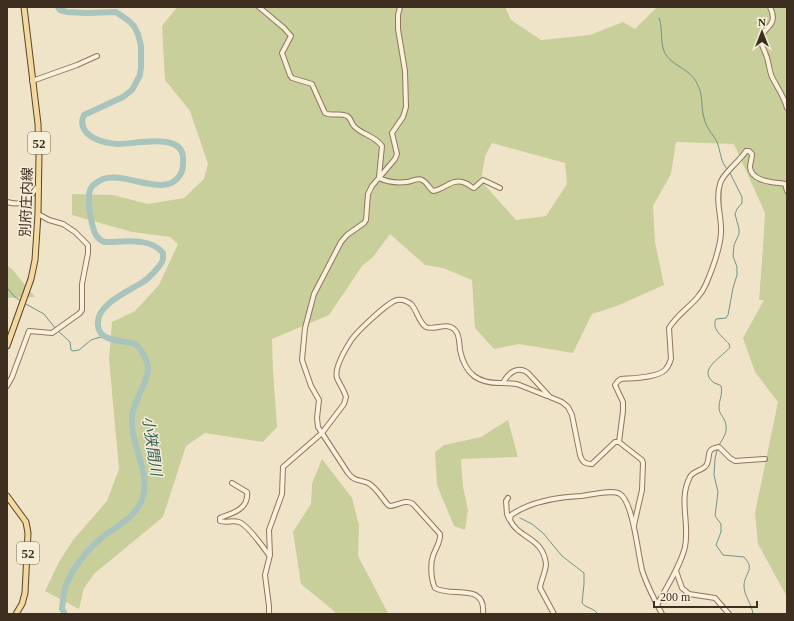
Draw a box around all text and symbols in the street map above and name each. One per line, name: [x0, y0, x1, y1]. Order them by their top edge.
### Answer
north arrow: [742, 12, 782, 52]
text: N: [758, 16, 766, 28]
road number: 52: [28, 132, 50, 154]
street label: 別府庄内線: [18, 167, 35, 237]
water label: 小狭間川: [140, 415, 164, 479]
road number: 52: [17, 542, 39, 564]
scale bar: [654, 583, 757, 609]
text: 200 m: [660, 590, 691, 604]

